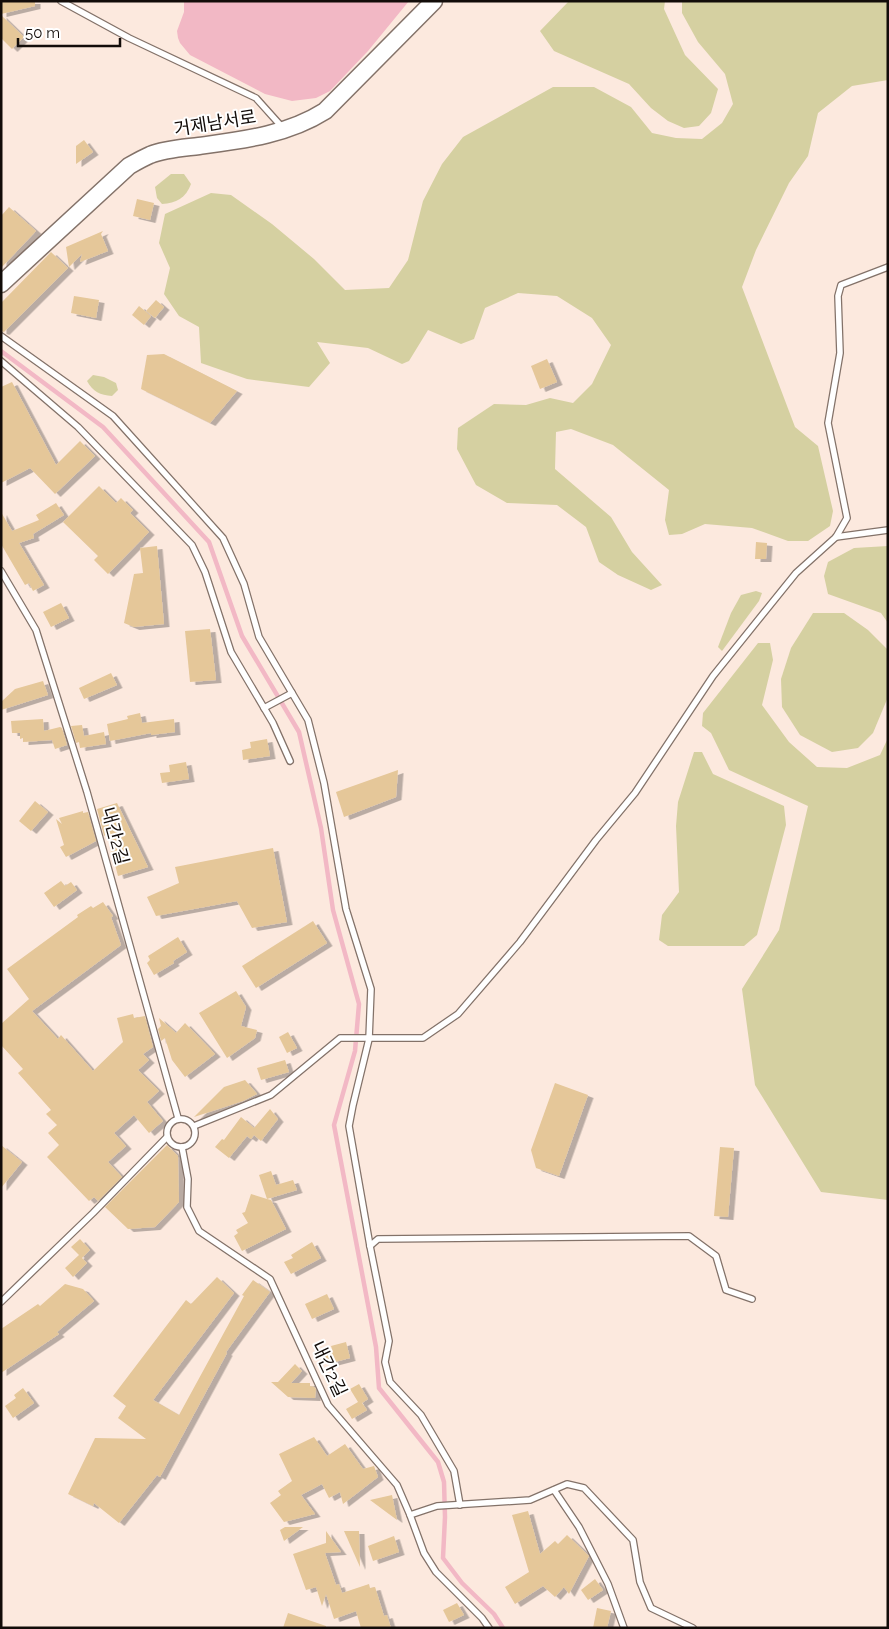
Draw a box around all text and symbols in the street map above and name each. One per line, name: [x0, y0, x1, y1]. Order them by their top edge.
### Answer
scale bar: [18, 15, 120, 47]
text: 50 m: [25, 24, 60, 42]
street label: 거제남서로: [172, 106, 257, 139]
street label: 내간2길: [98, 805, 133, 867]
street label: 내간2길: [307, 1338, 351, 1400]

